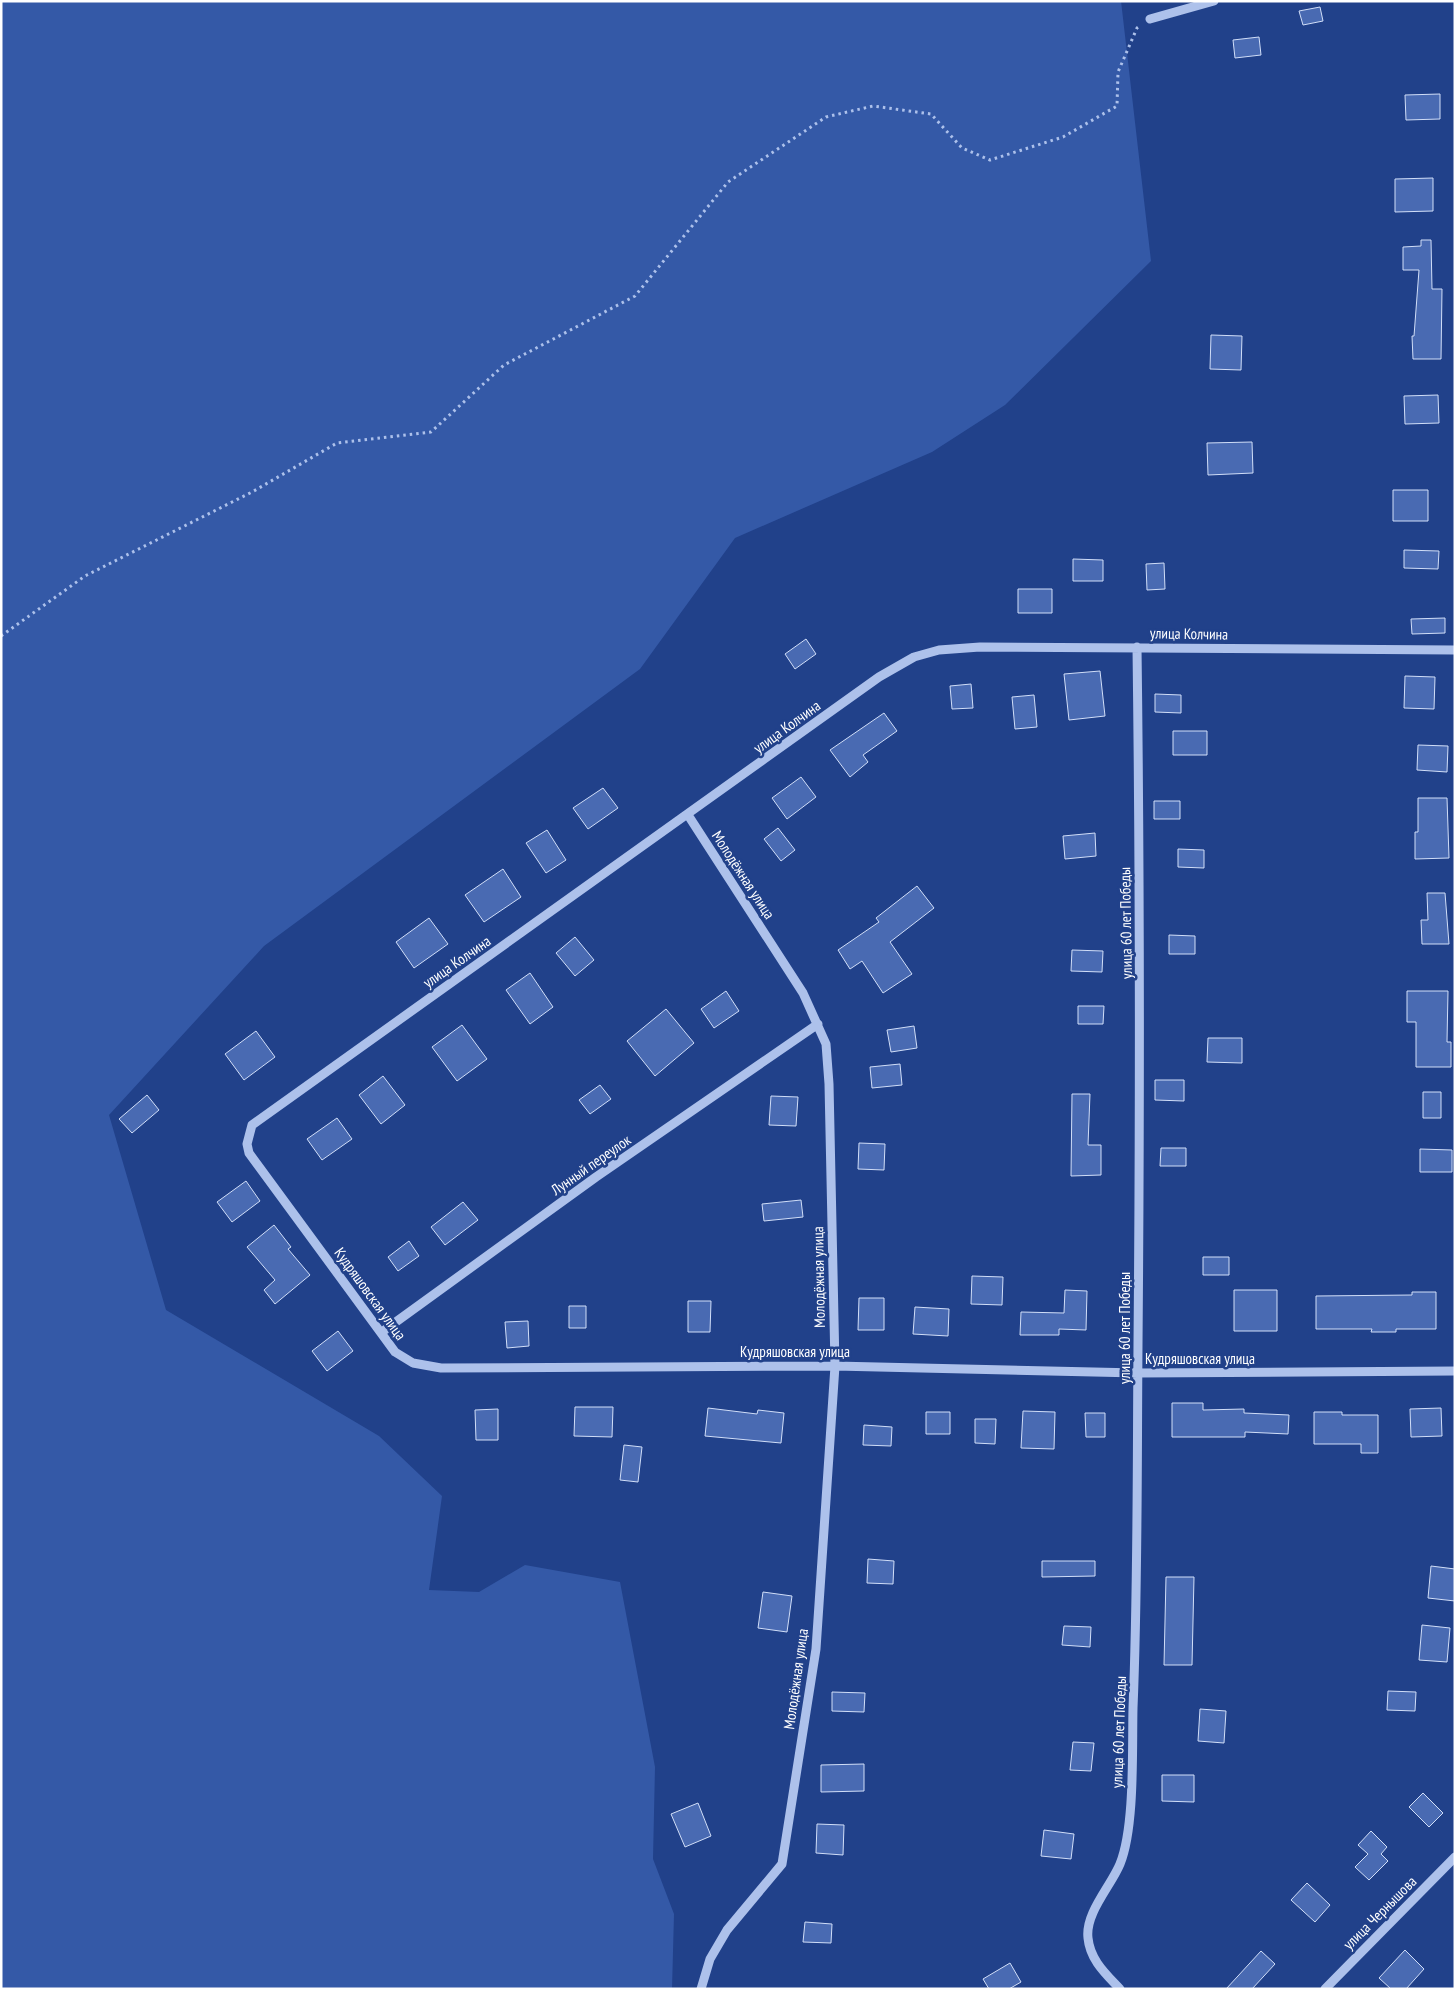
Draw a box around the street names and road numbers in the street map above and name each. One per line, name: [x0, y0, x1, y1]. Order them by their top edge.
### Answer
street label: улица Колчина: [1150, 623, 1228, 644]
street label: улица Колчина: [749, 696, 824, 757]
street label: Молодёжная улица: [708, 827, 779, 922]
street label: улица 60 лет Победы: [1115, 867, 1136, 979]
street label: улица Колчина: [419, 931, 494, 992]
street label: Лунный переулок: [546, 1130, 634, 1200]
street label: Молодёжная улица: [808, 1226, 829, 1328]
street label: Кудряшовская улица: [330, 1244, 410, 1344]
street label: улица 60 лет Победы: [1115, 1272, 1134, 1384]
street label: Кудряшовская улица: [740, 1342, 850, 1361]
street label: Кудряшовская улица: [1145, 1349, 1255, 1368]
street label: Молодёжная улица: [779, 1627, 812, 1731]
street label: улица 60 лет Победы: [1107, 1676, 1130, 1788]
street label: улица Чернышова: [1339, 1872, 1420, 1953]

